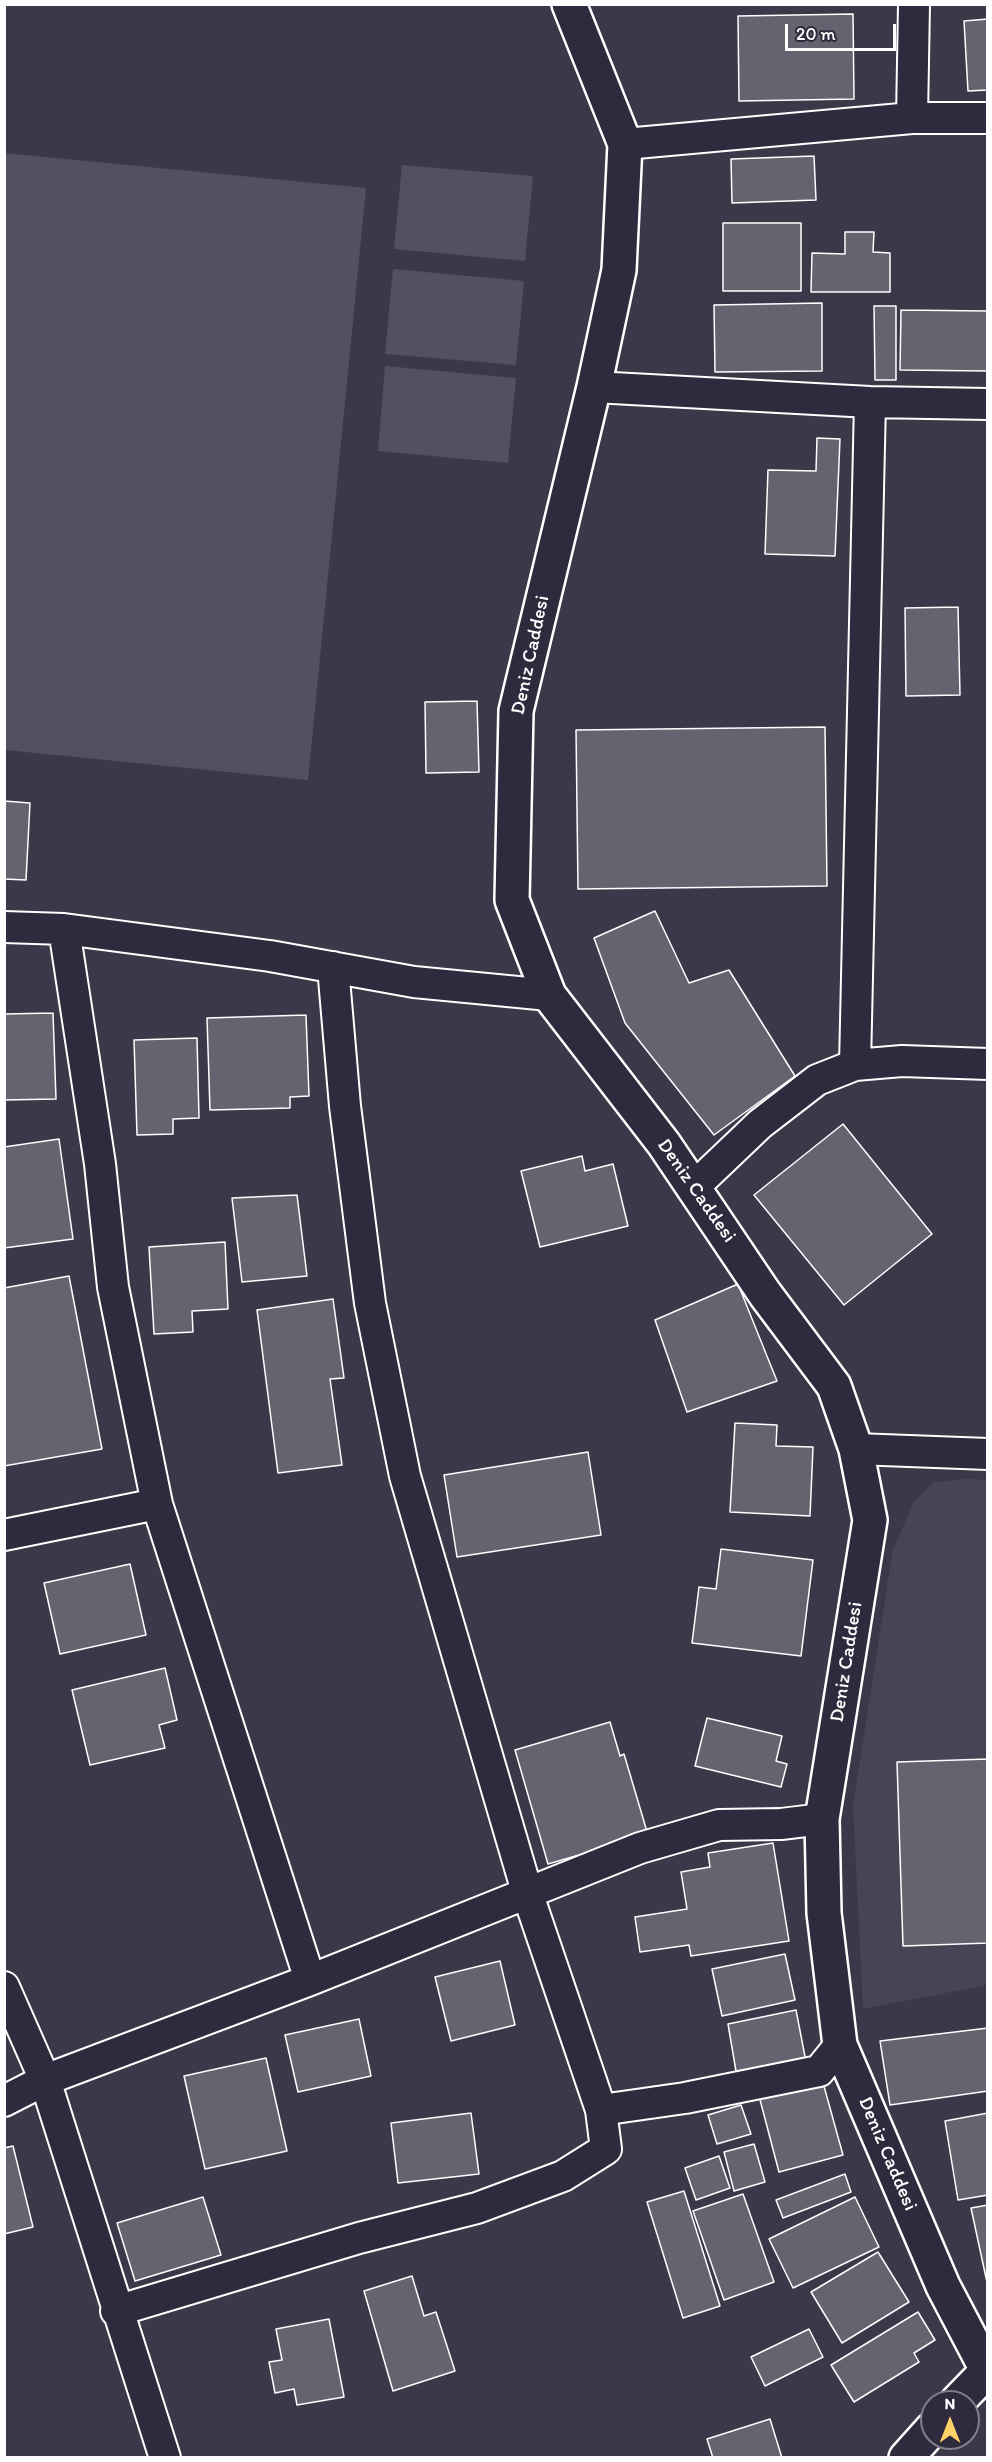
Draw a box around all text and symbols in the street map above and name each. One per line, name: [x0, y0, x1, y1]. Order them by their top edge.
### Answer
scale bar: [788, 12, 899, 50]
text: 20 m: [796, 23, 836, 45]
street label: Deniz Caddesi: [507, 593, 555, 717]
street label: Deniz Caddesi: [651, 1134, 741, 1248]
street label: Deniz Caddesi: [826, 1600, 868, 1724]
street label: Deniz Caddesi: [852, 2093, 922, 2215]
north arrow: [920, 2390, 980, 2450]
text: N: [945, 2394, 955, 2413]

